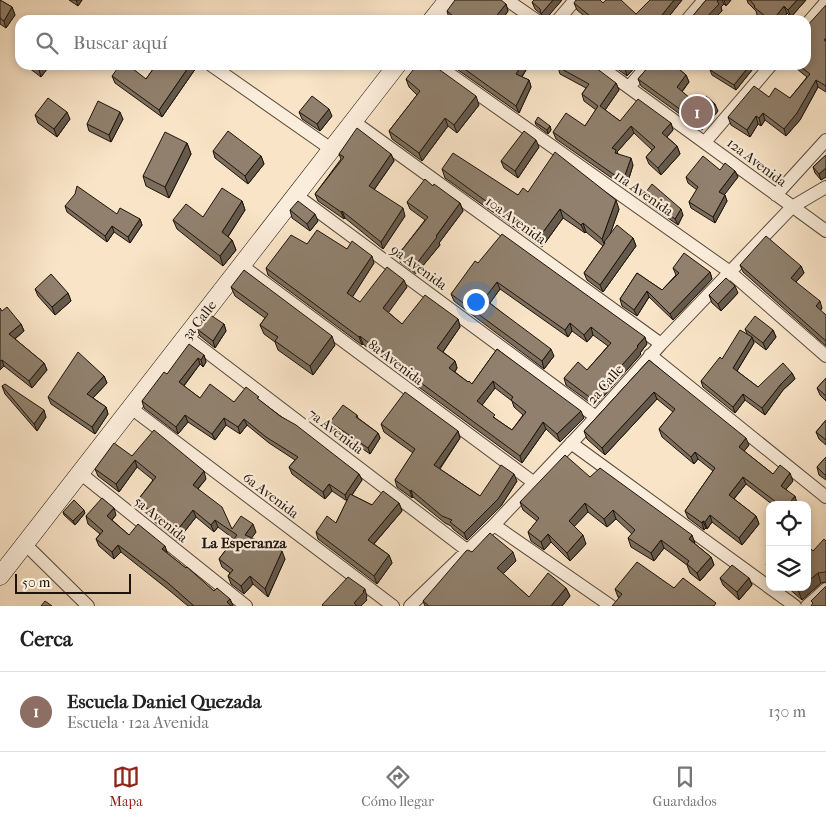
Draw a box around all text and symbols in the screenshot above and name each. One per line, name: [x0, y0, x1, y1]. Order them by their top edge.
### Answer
search box: [15, 15, 811, 70]
icon: search: [33, 29, 61, 57]
text: Buscar aquí: [73, 32, 167, 54]
pin: 1: [681, 93, 713, 131]
street label: 12a Avenida: [723, 134, 790, 191]
street label: 11a Avenida: [611, 167, 677, 220]
street label: 10a Avenida: [482, 193, 550, 248]
street label: 9a Avenida: [387, 241, 451, 294]
your location: [463, 289, 489, 315]
street label: 3a Calle: [179, 297, 220, 344]
street label: 8a Avenida: [365, 336, 427, 389]
street label: 2a Calle: [583, 361, 627, 408]
street label: 7a Avenida: [305, 405, 367, 458]
street label: 6a Avenida: [239, 469, 302, 522]
street label: 5a Avenida: [130, 493, 191, 547]
map controls: [766, 501, 811, 591]
button: locate: [766, 501, 811, 546]
district label: La Esperanza: [201, 534, 288, 552]
button: layers: [766, 546, 811, 591]
scale bar: [15, 571, 131, 594]
text: 50 m: [22, 574, 50, 591]
text: Cerca: [20, 627, 72, 651]
text: Escuela Daniel Quezada: [67, 691, 262, 713]
text: 1: [33, 702, 39, 721]
text: 130 m: [768, 702, 806, 721]
text: Escuela · 12a Avenida: [67, 713, 209, 732]
tab: Mapa: [109, 763, 143, 810]
tab: Cómo llegar: [361, 763, 434, 810]
tab: Guardados: [653, 763, 717, 810]

